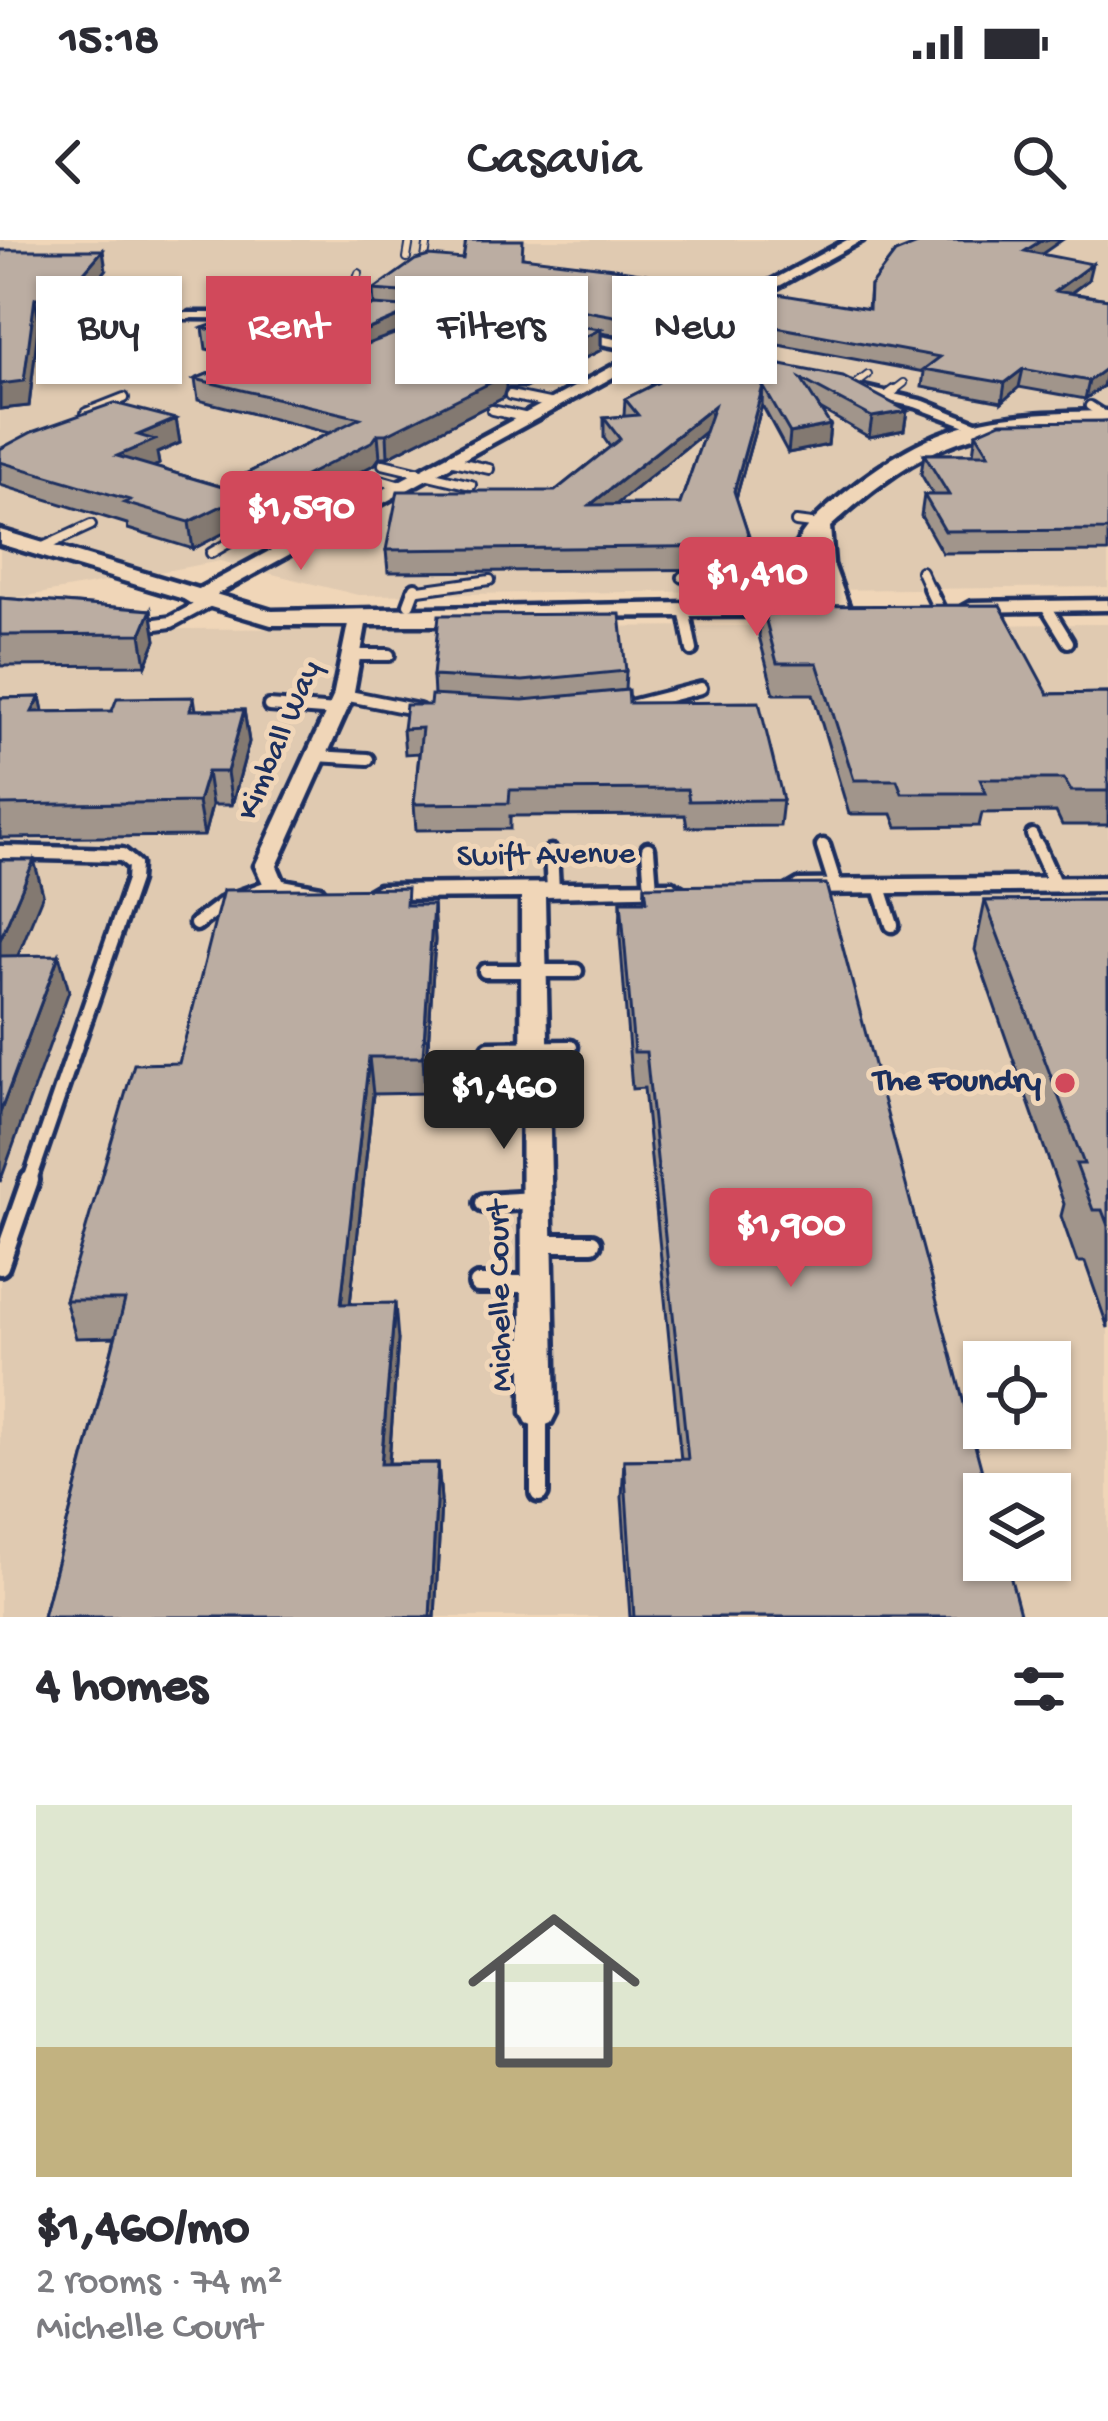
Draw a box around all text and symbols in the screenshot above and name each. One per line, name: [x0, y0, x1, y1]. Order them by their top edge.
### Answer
text: 15:18: [60, 16, 159, 69]
icon: back: [36, 129, 102, 195]
icon: search: [1006, 129, 1072, 195]
text: Casavia: [467, 130, 641, 194]
chip: Buy: [36, 276, 182, 384]
chip: Rent: [206, 276, 371, 384]
chip: Filters: [395, 276, 588, 384]
chip: New: [612, 276, 777, 384]
pin: $1,590: [203, 471, 399, 573]
text: $1,590: [247, 487, 355, 533]
pin: $1,410: [659, 537, 855, 639]
text: $1,410: [706, 553, 808, 599]
street label: Kimball Way: [230, 656, 332, 826]
street label: Swift Avenue: [456, 836, 637, 878]
pin: $1,460: [406, 1050, 602, 1152]
place label: The Foundry: [870, 1064, 1042, 1102]
text: $1,460: [451, 1066, 557, 1112]
marker: The Foundry: [1052, 1070, 1078, 1096]
pin: $1,900: [693, 1188, 889, 1290]
street label: Michelle Court: [481, 1198, 523, 1392]
text: $1,900: [736, 1204, 846, 1250]
map controls: [963, 1341, 1071, 1581]
button: locate: [963, 1341, 1071, 1449]
button: layers: [963, 1473, 1071, 1581]
icon: filters: [1006, 1656, 1072, 1722]
text: 4 homes: [36, 1659, 207, 1719]
icon: home: [446, 1883, 662, 2099]
text: $1,460/mo: [36, 2201, 249, 2261]
text: 2 rooms · 74 m²: [36, 2261, 283, 2307]
text: Michelle Court: [36, 2307, 262, 2353]

